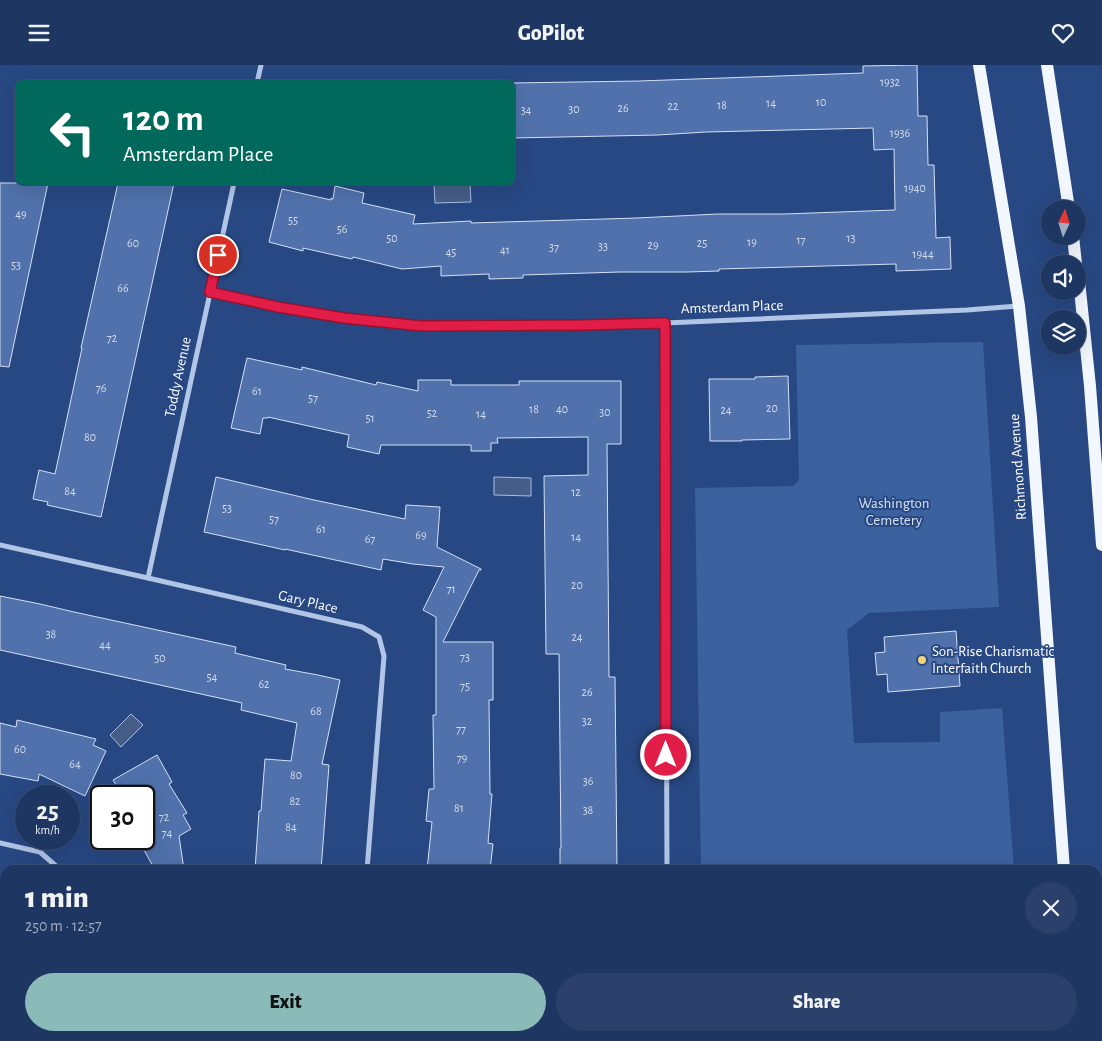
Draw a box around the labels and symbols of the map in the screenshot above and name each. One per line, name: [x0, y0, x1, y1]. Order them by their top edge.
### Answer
house number: 1932: [880, 76, 901, 88]
house number: 10: [816, 96, 826, 108]
house number: 14: [766, 97, 776, 109]
house number: 18: [717, 99, 727, 111]
house number: 22: [668, 100, 679, 112]
house number: 26: [617, 102, 629, 114]
house number: 30: [568, 103, 580, 115]
house number: 34: [521, 104, 532, 116]
house number: 1936: [890, 127, 911, 139]
house number: 1940: [904, 182, 926, 194]
north arrow: [1041, 200, 1086, 245]
house number: 49: [15, 208, 27, 220]
house number: 55: [288, 214, 298, 226]
house number: 56: [337, 223, 348, 235]
house number: 50: [386, 232, 398, 244]
house number: 13: [846, 232, 856, 244]
pin: [197, 234, 239, 276]
house number: 17: [796, 234, 806, 246]
house number: 19: [747, 236, 757, 248]
house number: 60: [127, 237, 139, 249]
house number: 25: [697, 237, 707, 249]
house number: 29: [647, 239, 659, 251]
house number: 33: [598, 240, 608, 252]
house number: 37: [549, 241, 559, 253]
house number: 41: [500, 244, 510, 256]
house number: 45: [446, 246, 456, 258]
house number: 1944: [912, 248, 934, 260]
house number: 53: [11, 259, 21, 271]
house number: 66: [117, 282, 129, 294]
street label: Amsterdam Place: [681, 298, 784, 316]
house number: 72: [107, 332, 118, 344]
street label: Toddy Avenue: [162, 335, 194, 419]
house number: 76: [96, 382, 107, 394]
house number: 61: [252, 385, 262, 397]
house number: 57: [308, 392, 318, 404]
house number: 20: [766, 402, 778, 414]
house number: 18: [529, 403, 539, 415]
house number: 40: [556, 403, 568, 415]
house number: 24: [720, 404, 732, 416]
house number: 30: [599, 406, 611, 418]
house number: 52: [427, 407, 438, 419]
house number: 14: [476, 408, 486, 420]
house number: 51: [365, 412, 375, 424]
street label: Richmond Avenue: [1007, 413, 1029, 521]
house number: 80: [84, 431, 96, 443]
house number: 84: [64, 485, 76, 497]
house number: 12: [571, 486, 581, 498]
park label: Washington Cemetery: [858, 496, 930, 528]
house number: 53: [222, 502, 232, 514]
house number: 57: [269, 513, 279, 525]
house number: 61: [316, 523, 326, 535]
house number: 69: [415, 529, 427, 541]
house number: 14: [571, 531, 581, 543]
house number: 67: [365, 533, 375, 545]
house number: 20: [571, 579, 583, 591]
house number: 71: [446, 583, 456, 595]
street label: Gary Place: [277, 588, 339, 616]
house number: 38: [46, 628, 57, 640]
house number: 24: [571, 631, 583, 643]
house number: 44: [99, 639, 111, 651]
place label: Son-Rise Charismatic Interfaith Church: [932, 644, 1055, 676]
house number: 73: [460, 651, 470, 663]
house number: 50: [154, 652, 166, 664]
marker: Son-Rise Charismatic Interfaith Church: [916, 654, 928, 666]
house number: 54: [207, 671, 218, 683]
house number: 62: [258, 678, 270, 690]
house number: 75: [460, 680, 470, 692]
house number: 26: [581, 686, 593, 698]
house number: 68: [310, 705, 322, 717]
house number: 32: [582, 715, 593, 727]
house number: 77: [456, 723, 466, 735]
position arrow: [639, 728, 691, 780]
house number: 60: [14, 743, 26, 755]
house number: 79: [457, 752, 468, 764]
house number: 64: [69, 758, 81, 770]
house number: 80: [290, 769, 302, 781]
house number: 36: [583, 775, 594, 787]
speed limit sign: 30: [90, 785, 155, 850]
house number: 82: [289, 795, 301, 807]
house number: 81: [454, 802, 464, 814]
house number: 38: [583, 804, 594, 816]
house number: 72: [159, 811, 170, 823]
house number: 84: [285, 821, 297, 833]
house number: 74: [162, 827, 173, 839]

